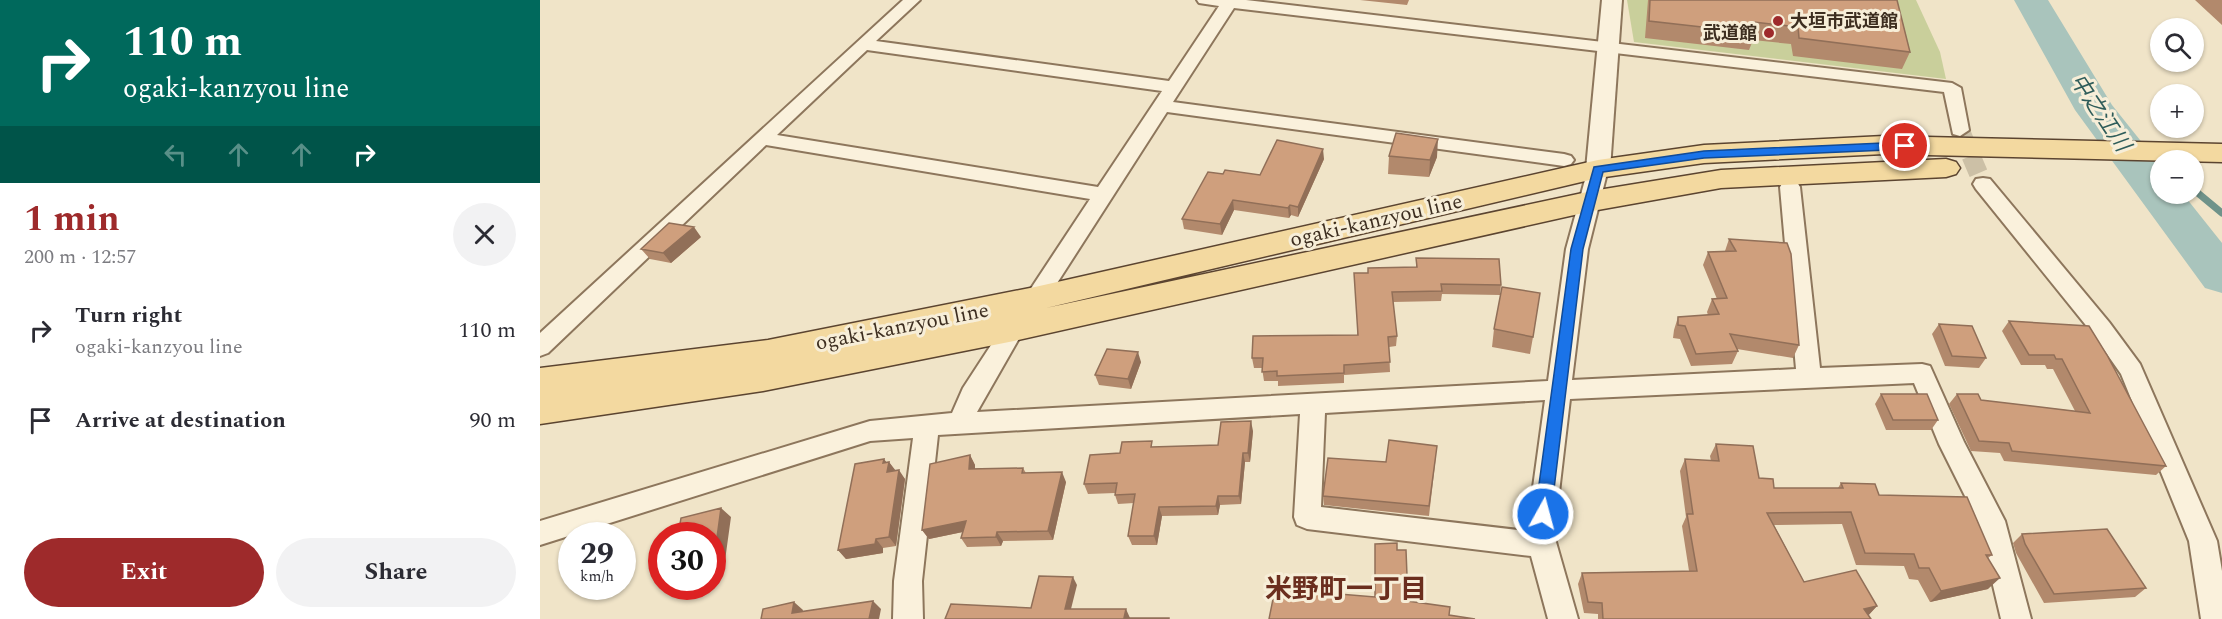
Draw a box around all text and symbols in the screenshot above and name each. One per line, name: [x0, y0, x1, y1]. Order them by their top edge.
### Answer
place label: 大垣市武道館: [1790, 8, 1898, 35]
text: 110 m: [123, 11, 242, 74]
marker: 大垣市武道館: [1771, 14, 1785, 28]
map controls: [2150, 18, 2204, 204]
button: search: [2150, 18, 2204, 72]
place label: 武道館: [1703, 20, 1757, 47]
icon: right: [24, 24, 102, 102]
marker: 武道館: [1762, 26, 1776, 40]
water label: 中之江川: [2061, 67, 2139, 160]
text: ogaki-kanzyou line: [123, 68, 349, 110]
button: +: [2150, 84, 2204, 138]
pin: [1879, 120, 1930, 171]
icon: arrive: [1888, 129, 1921, 162]
icon: left: [159, 138, 192, 171]
icon: ahead: [222, 138, 255, 171]
icon: ahead: [285, 138, 318, 171]
icon: right: [348, 138, 381, 171]
button: −: [2150, 150, 2204, 204]
street label: ogaki-kanzyou line: [1287, 186, 1466, 256]
text: 1 min: [24, 192, 120, 247]
button: close: [453, 203, 516, 266]
text: 200 m · 12:57: [24, 242, 136, 272]
street label: ogaki-kanzyou line: [813, 294, 992, 359]
text: Turn right: [75, 299, 182, 332]
icon: right: [24, 314, 57, 347]
text: 110 m: [459, 314, 516, 347]
text: ogaki-kanzyou line: [75, 332, 243, 362]
icon: arrive: [24, 404, 57, 437]
text: Arrive at destination: [75, 404, 286, 437]
text: 90 m: [470, 404, 516, 437]
position arrow: [1511, 482, 1575, 546]
speed limit sign: 30: [648, 522, 726, 600]
text: 29: [580, 531, 614, 577]
button: Exit: [24, 538, 264, 607]
button: Share: [276, 538, 516, 607]
text: km/h: [580, 565, 614, 588]
district label: 米野町一丁目: [1265, 569, 1427, 611]

